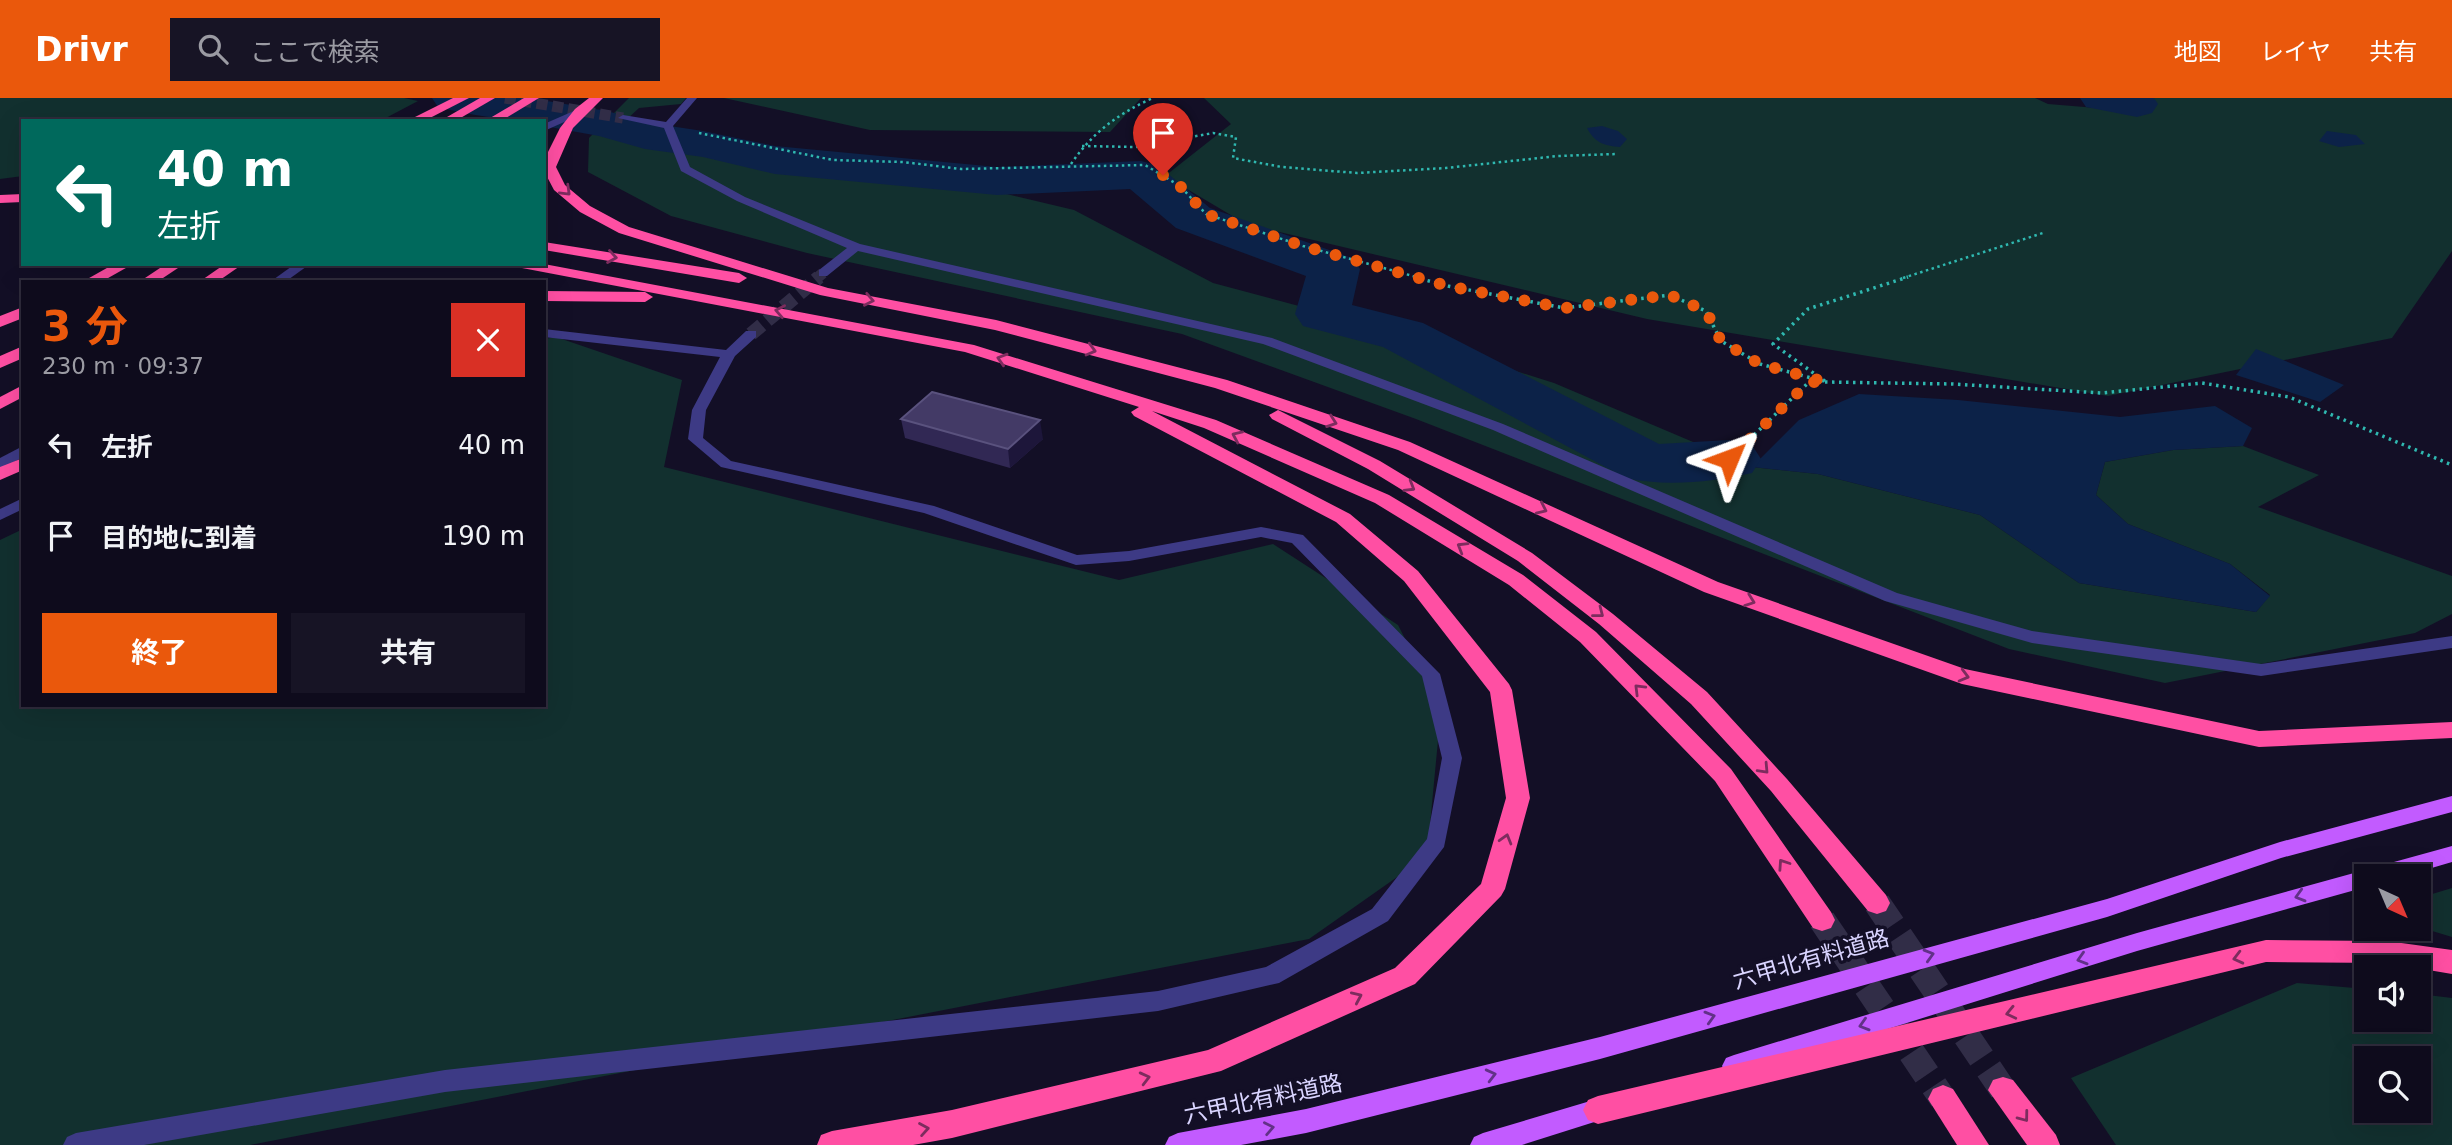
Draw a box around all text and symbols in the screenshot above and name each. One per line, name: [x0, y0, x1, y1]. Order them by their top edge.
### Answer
search box: [170, 18, 660, 81]
text: Drivr: [35, 30, 128, 69]
icon: search: [194, 30, 232, 68]
text: ここで検索: [250, 37, 380, 67]
text: 地図: [2174, 38, 2222, 66]
text: レイヤ: [2260, 38, 2331, 66]
text: 共有: [2369, 38, 2417, 66]
pin: [1133, 103, 1193, 175]
icon: arrive: [1144, 114, 1182, 152]
text: 40 m: [157, 141, 293, 198]
icon: left: [42, 147, 133, 238]
one-way arrow: [558, 183, 571, 196]
text: 左折: [157, 207, 221, 245]
one-way arrow: [606, 249, 618, 264]
one-way arrow: [863, 292, 875, 307]
text: 3 分: [42, 302, 128, 351]
button: close: [451, 303, 525, 377]
one-way arrow: [774, 305, 786, 320]
one-way arrow: [1085, 342, 1097, 356]
text: 230 m · 09:37: [42, 353, 204, 379]
one-way arrow: [997, 353, 1009, 368]
one-way arrow: [1325, 414, 1338, 428]
position arrow: [1692, 422, 1766, 496]
icon: left: [42, 426, 80, 464]
text: 40 m: [458, 430, 525, 460]
one-way arrow: [1232, 430, 1244, 444]
text: 左折: [101, 432, 153, 462]
one-way arrow: [1403, 478, 1416, 491]
one-way arrow: [1535, 501, 1547, 515]
icon: arrive: [42, 517, 80, 555]
text: 190 m: [442, 521, 525, 551]
text: 目的地に到着: [101, 523, 257, 553]
one-way arrow: [1457, 543, 1470, 556]
one-way arrow: [1743, 593, 1755, 607]
one-way arrow: [1591, 605, 1604, 618]
button: 終了: [42, 613, 277, 693]
button: 共有: [291, 613, 525, 693]
one-way arrow: [1958, 668, 1970, 682]
one-way arrow: [1635, 684, 1648, 697]
one-way arrow: [1756, 761, 1768, 774]
one-way arrow: [1498, 833, 1513, 845]
one-way arrow: [1779, 859, 1791, 872]
north arrow: [2354, 864, 2431, 942]
map controls: [2354, 864, 2431, 1123]
one-way arrow: [2295, 888, 2307, 903]
street label: 六甲北有料道路: [1730, 924, 1892, 994]
one-way arrow: [1923, 948, 1935, 963]
one-way arrow: [2232, 950, 2244, 964]
one-way arrow: [2076, 951, 2088, 966]
button: sound: [2354, 955, 2431, 1032]
one-way arrow: [1350, 991, 1362, 1005]
one-way arrow: [2006, 1004, 2018, 1019]
one-way arrow: [1704, 1011, 1716, 1025]
one-way arrow: [1858, 1016, 1870, 1031]
button: search: [2354, 1046, 2431, 1123]
one-way arrow: [1484, 1069, 1496, 1083]
street label: 六甲北有料道路: [1182, 1070, 1344, 1128]
one-way arrow: [1139, 1072, 1151, 1086]
one-way arrow: [2016, 1110, 2029, 1122]
one-way arrow: [1263, 1121, 1275, 1136]
one-way arrow: [918, 1122, 929, 1137]

